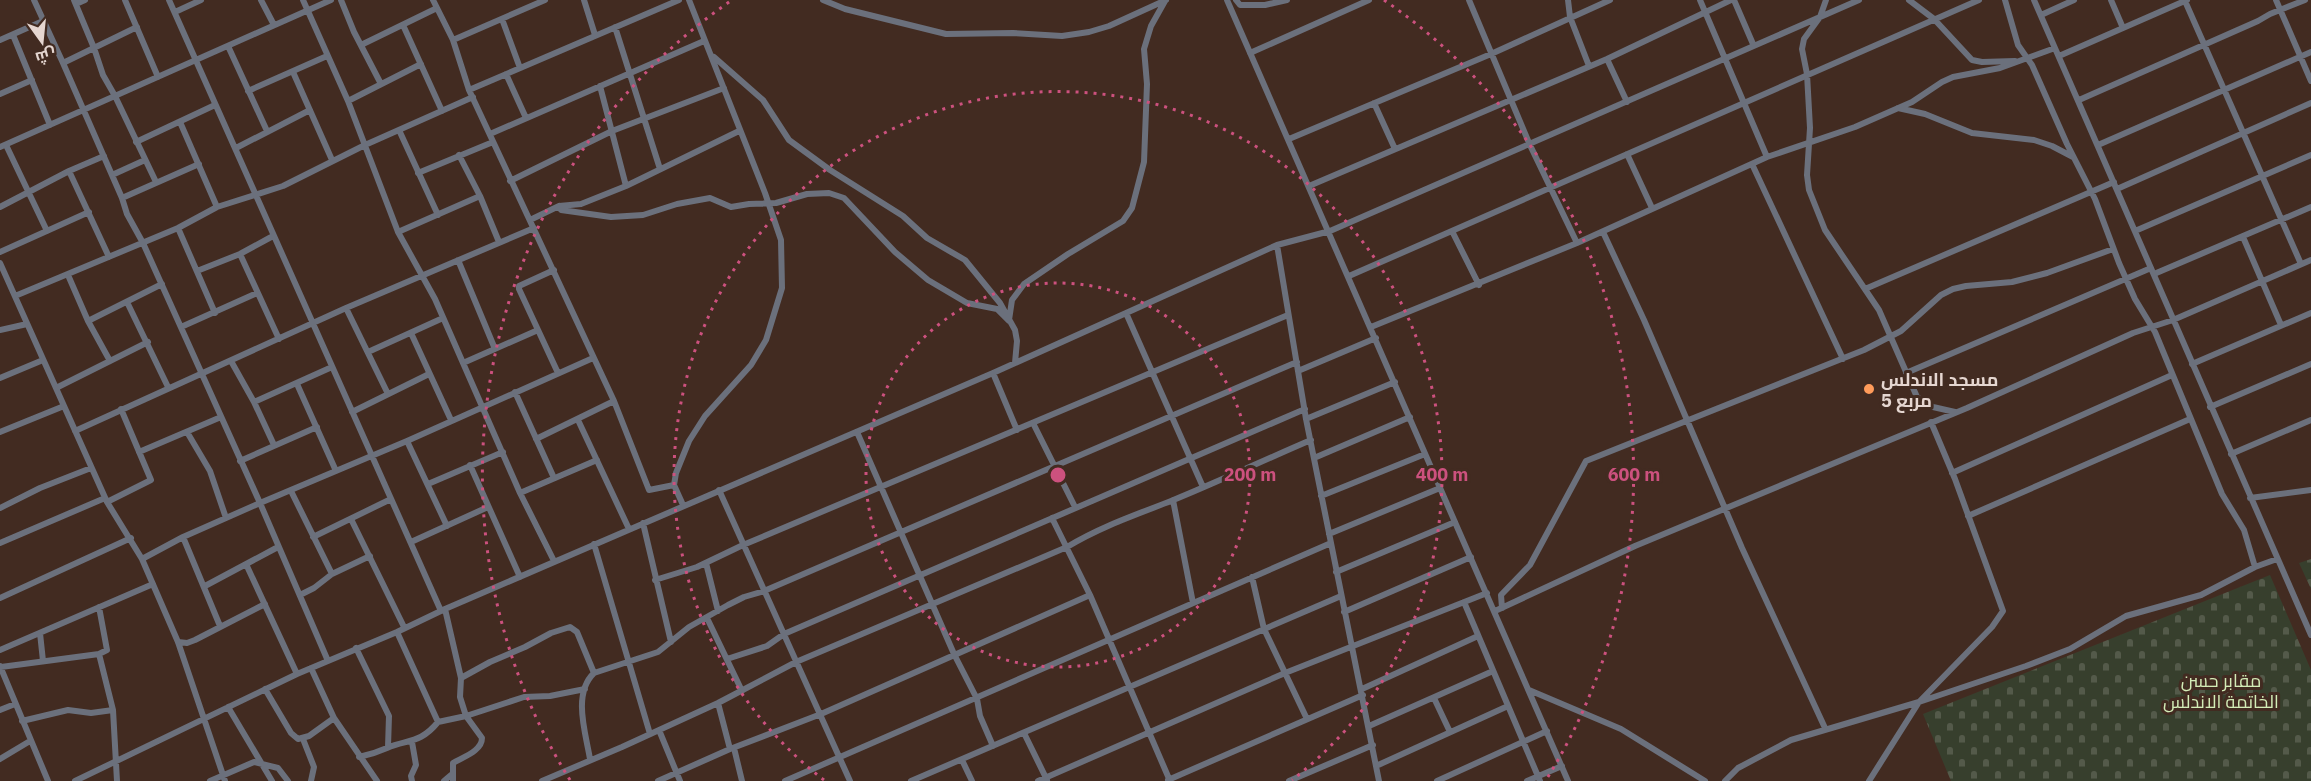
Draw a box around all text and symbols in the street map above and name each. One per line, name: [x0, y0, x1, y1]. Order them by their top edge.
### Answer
north arrow: [12, 12, 72, 72]
text: ش: [33, 44, 58, 69]
place label: مسجد الاندلس مربع 5: [1881, 368, 1998, 413]
marker: مسجد الاندلس مربع 5: [1862, 382, 1876, 396]
text: 200 m: [1224, 463, 1276, 486]
text: 400 m: [1416, 463, 1468, 486]
text: 600 m: [1608, 463, 1660, 486]
centre of rings: [1048, 465, 1068, 485]
park label: مقابر حسن الخاتمة الاندلس: [2163, 669, 2279, 713]

